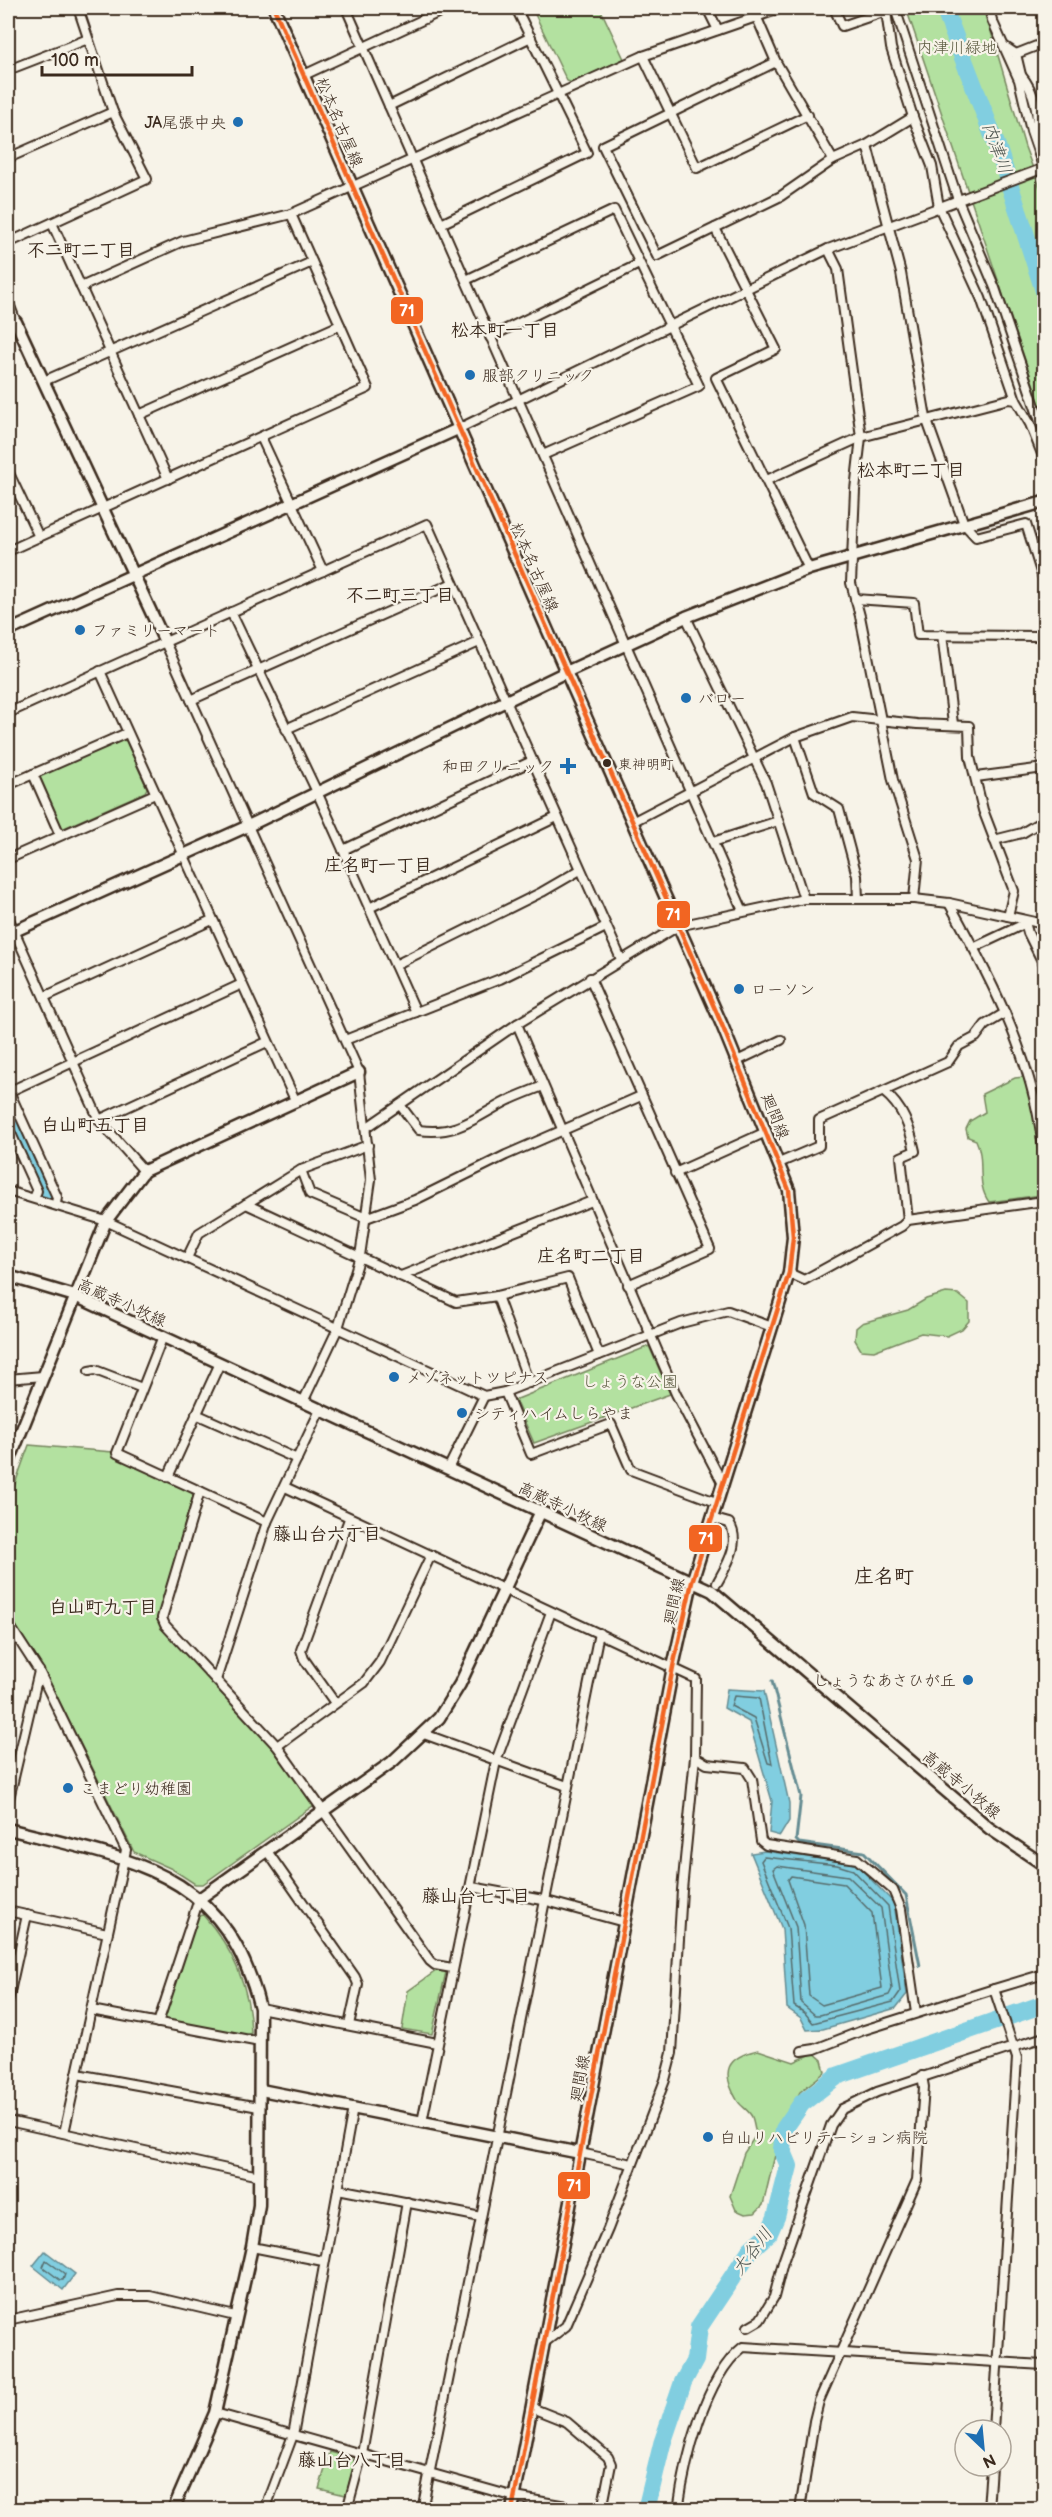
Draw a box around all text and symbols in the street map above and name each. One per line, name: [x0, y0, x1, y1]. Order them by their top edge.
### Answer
scale bar: [42, 39, 192, 77]
park label: 内津川緑地: [917, 39, 997, 58]
text: 100 m: [51, 50, 99, 71]
street label: 松本名古屋線: [311, 75, 366, 170]
place label: JA尾張中央: [145, 114, 226, 133]
marker: JA尾張中央: [231, 115, 245, 129]
water label: 内津川: [977, 119, 1016, 177]
district label: 不二町二丁目: [27, 240, 135, 261]
line badge: 71: [390, 296, 424, 325]
text: 71: [399, 302, 415, 321]
district label: 松本町一丁目: [451, 320, 559, 341]
place label: 服部クリニック: [482, 367, 594, 386]
marker: 服部クリニック: [463, 368, 477, 382]
district label: 松本町二丁目: [857, 460, 965, 481]
street label: 松本名古屋線: [505, 520, 562, 615]
district label: 不二町三丁目: [346, 585, 454, 606]
place label: ファミリーマート: [92, 622, 220, 641]
marker: ファミリーマート: [73, 623, 87, 637]
place label: バロー: [698, 690, 746, 709]
marker: バロー: [679, 691, 693, 705]
place label: 東神明町: [618, 756, 674, 773]
marker: 和田クリニック: [559, 757, 577, 775]
marker: 東神明町: [601, 757, 613, 769]
place label: 和田クリニック: [442, 758, 554, 777]
district label: 庄名町一丁目: [324, 855, 432, 876]
line badge: 71: [656, 900, 691, 929]
text: 71: [665, 906, 681, 925]
place label: ローソン: [751, 981, 815, 1000]
marker: ローソン: [732, 982, 746, 996]
street label: 廻間線: [757, 1091, 792, 1142]
district label: 白山町五丁目: [41, 1115, 149, 1136]
district label: 庄名町二丁目: [537, 1246, 645, 1267]
street label: 高蔵寺小牧線: [74, 1275, 169, 1332]
place label: メゾネットツピナス: [406, 1369, 549, 1388]
marker: メゾネットツピナス: [387, 1370, 401, 1384]
park label: しょうな公園: [582, 1373, 678, 1392]
place label: シティハイムしらやま: [474, 1405, 633, 1424]
marker: シティハイムしらやま: [455, 1406, 469, 1420]
street label: 高蔵寺小牧線: [515, 1478, 610, 1536]
district label: 藤山台六丁目: [273, 1524, 381, 1545]
line badge: 71: [688, 1524, 723, 1553]
text: 71: [698, 1530, 714, 1549]
district label: 庄名町: [854, 1565, 914, 1589]
street label: 廻間線: [660, 1576, 689, 1627]
district label: 白山町九丁目: [49, 1597, 157, 1618]
place label: しょうなあさひが丘: [813, 1672, 956, 1691]
marker: しょうなあさひが丘: [961, 1673, 975, 1687]
street label: 高蔵寺小牧線: [918, 1747, 1004, 1823]
place label: こまどり幼稚園: [80, 1780, 192, 1799]
marker: こまどり幼稚園: [61, 1781, 75, 1795]
district label: 藤山台七丁目: [422, 1886, 530, 1907]
street label: 廻間線: [567, 2053, 594, 2104]
place label: 白山リハビリテーション病院: [720, 2129, 928, 2148]
marker: 白山リハビリテーション病院: [701, 2130, 715, 2144]
line badge: 71: [557, 2171, 591, 2200]
text: 71: [566, 2177, 582, 2196]
water label: 大谷川: [728, 2223, 777, 2279]
north arrow: [953, 2418, 1013, 2478]
text: N: [979, 2449, 998, 2471]
district label: 藤山台八丁目: [298, 2450, 406, 2471]

